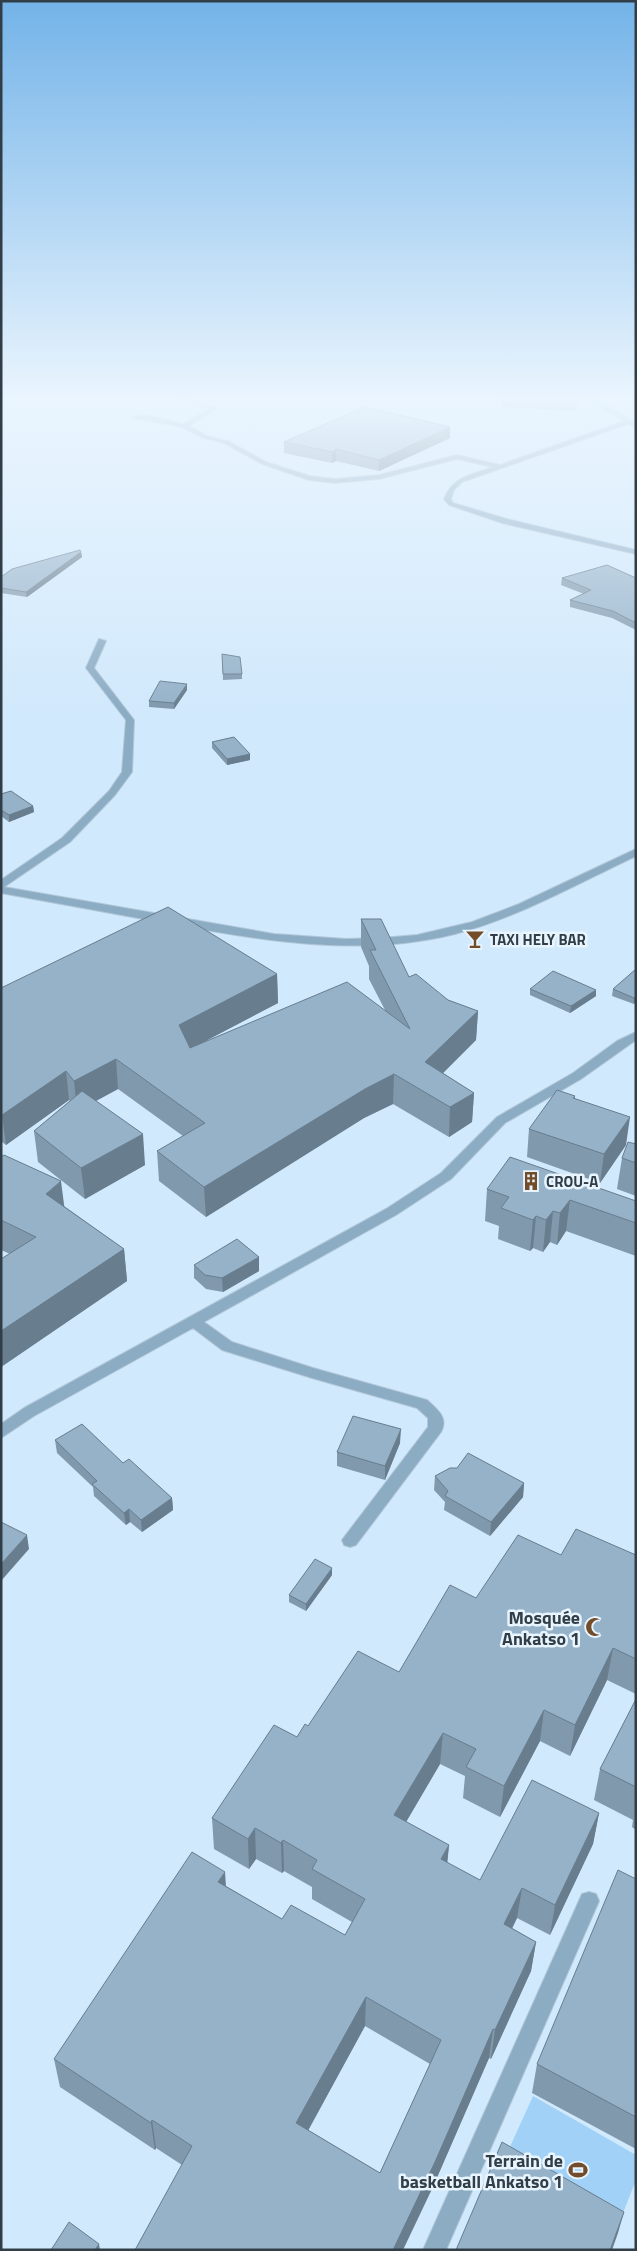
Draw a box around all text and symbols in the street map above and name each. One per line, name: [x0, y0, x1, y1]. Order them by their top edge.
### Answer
bar icon: TAXI HELY BAR: [464, 928, 486, 950]
place label: TAXI HELY BAR: [490, 928, 586, 951]
building icon: CROU-A: [520, 1170, 542, 1192]
place label: CROU-A: [546, 1170, 598, 1193]
place label: Mosquée Ankatso 1: [502, 1604, 580, 1652]
mosque icon: Mosquée Ankatso 1: [584, 1616, 606, 1638]
place label: Terrain de basketball Ankatso 1: [400, 2147, 563, 2195]
sports icon: Terrain de basketball Ankatso 1: [567, 2159, 589, 2181]

